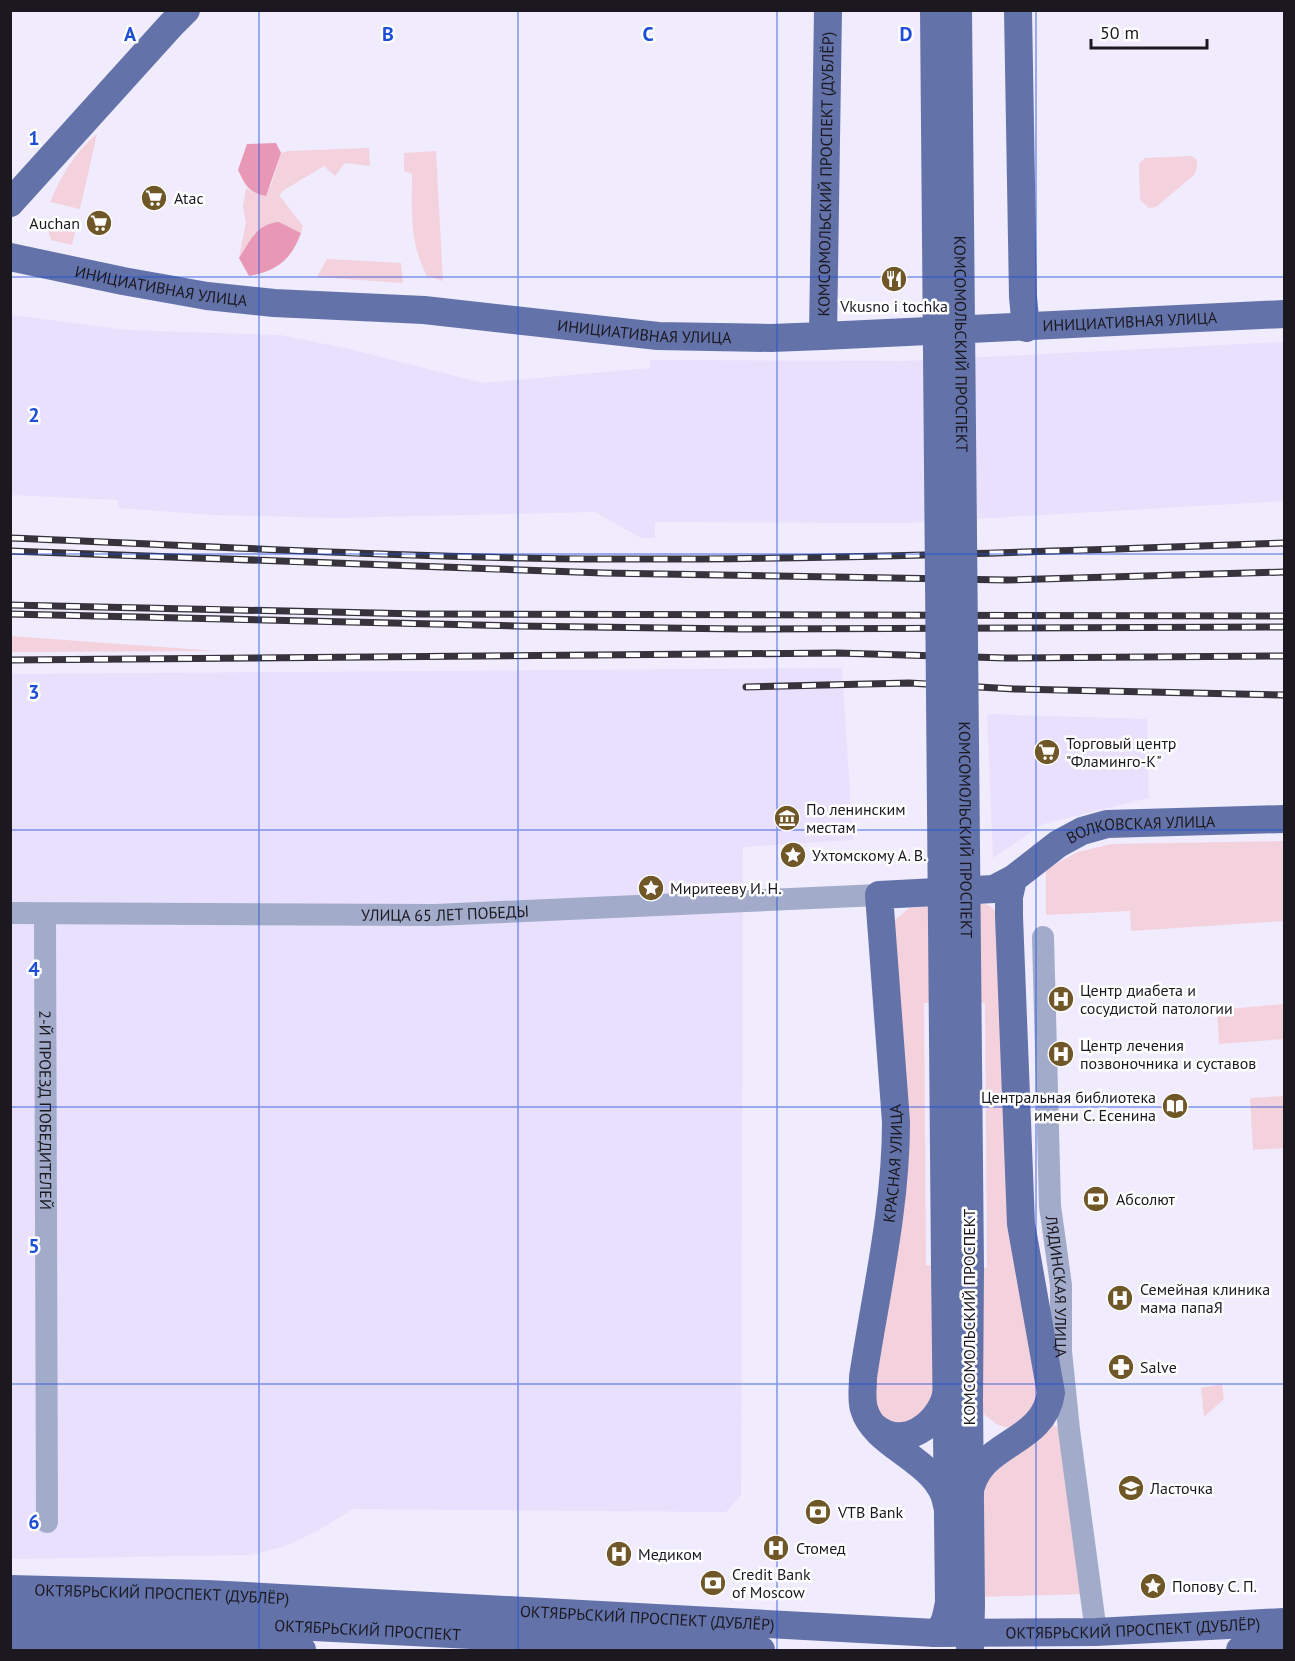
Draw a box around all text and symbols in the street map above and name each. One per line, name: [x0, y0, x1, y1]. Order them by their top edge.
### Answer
scale bar: [1091, 12, 1206, 50]
text: A: [124, 21, 137, 47]
text: B: [382, 21, 394, 47]
text: C: [642, 21, 654, 47]
text: D: [900, 21, 913, 47]
text: 50 m: [1100, 21, 1139, 44]
street label: КОМСОМОЛЬСКИЙ ПРОСПЕКТ (ДУБЛЁР): [813, 31, 838, 317]
text: 1: [28, 125, 40, 151]
supermarket icon: Atac: [139, 183, 169, 213]
place label: Atac: [174, 188, 204, 208]
supermarket icon: Auchan: [84, 208, 114, 238]
place label: Auchan: [29, 213, 80, 233]
street label: КОМСОМОЛЬСКИЙ ПРОСПЕКТ: [950, 235, 972, 453]
street label: ИНИЦИАТИВНАЯ УЛИЦА: [73, 261, 249, 310]
restaurant icon: Vkusno i tochka: [879, 264, 909, 294]
place label: Vkusno i tochka: [839, 296, 948, 316]
street label: ИНИЦИАТИВНАЯ УЛИЦА: [1042, 307, 1218, 336]
street label: ИНИЦИАТИВНАЯ УЛИЦА: [556, 315, 732, 347]
text: 2: [28, 402, 40, 428]
text: 3: [28, 679, 40, 705]
street label: КОМСОМОЛЬСКИЙ ПРОСПЕКТ: [955, 721, 977, 939]
place label: Торговый центр "Фламинго-К": [1066, 733, 1176, 771]
supermarket icon: Торговый центр "Фламинго-К": [1032, 737, 1062, 767]
place label: По ленинским местам: [806, 799, 906, 837]
museum icon: По ленинским местам: [772, 803, 802, 833]
street label: ВОЛКОВСКАЯ УЛИЦА: [1063, 811, 1216, 848]
place icon: Ухтомскому А. В.: [778, 840, 808, 870]
place label: Ухтомскому А. В.: [812, 845, 927, 865]
place icon: Миритееву И. Н.: [636, 873, 666, 903]
place label: Миритееву И. Н.: [670, 878, 782, 898]
street label: УЛИЦА 65 ЛЕТ ПОБЕДЫ: [361, 901, 529, 925]
text: 4: [28, 956, 40, 982]
place label: Центр диабета и сосудистой патологии: [1080, 980, 1233, 1018]
hospital icon: Центр диабета и сосудистой патологии: [1046, 984, 1076, 1014]
street label: 2-Й ПРОЕЗД ПОБЕДИТЕЛЕЙ: [35, 1010, 56, 1210]
place label: Центр лечения позвоночника и суставов: [1080, 1035, 1256, 1073]
hospital icon: Центр лечения позвоночника и суставов: [1046, 1039, 1076, 1069]
place label: Центральная библиотека имени С. Есенина: [981, 1087, 1156, 1125]
library icon: Центральная библиотека имени С. Есенина: [1160, 1091, 1190, 1121]
street label: КРАСНАЯ УЛИЦА: [878, 1103, 906, 1224]
bank icon: Абсолют: [1081, 1184, 1111, 1214]
place label: Абсолют: [1116, 1189, 1176, 1209]
street label: КОМСОМОЛЬСКИЙ ПРОСПЕКТ: [959, 1209, 979, 1425]
street label: ЛЯДИНСКАЯ УЛИЦА: [1041, 1213, 1072, 1359]
text: 5: [28, 1233, 40, 1259]
place label: Семейная клиника мама папаЯ: [1140, 1279, 1270, 1317]
hospital icon: Семейная клиника мама папаЯ: [1105, 1283, 1135, 1313]
pharmacy icon: Salve: [1106, 1352, 1136, 1382]
place label: Salve: [1140, 1357, 1177, 1377]
school or university icon: Ласточка: [1116, 1473, 1146, 1503]
place label: Ласточка: [1149, 1478, 1213, 1498]
bank icon: VTB Bank: [803, 1497, 833, 1527]
place label: VTB Bank: [837, 1502, 904, 1522]
text: 6: [28, 1509, 40, 1535]
hospital icon: Стомед: [761, 1533, 791, 1563]
place label: Стомед: [796, 1538, 846, 1558]
hospital icon: Медиком: [604, 1539, 634, 1569]
place label: Медиком: [638, 1544, 702, 1564]
place label: Credit Bank of Moscow: [732, 1564, 811, 1602]
bank icon: Credit Bank of Moscow: [698, 1568, 728, 1598]
place icon: Попову С. П.: [1138, 1571, 1168, 1601]
place label: Попову С. П.: [1172, 1576, 1257, 1596]
street label: ОКТЯБРЬСКИЙ ПРОСПЕКТ (ДУБЛЁР): [34, 1580, 290, 1608]
street label: ОКТЯБРЬСКИЙ ПРОСПЕКТ (ДУБЛЁР): [519, 1601, 775, 1634]
street label: ОКТЯБРЬСКИЙ ПРОСПЕКТ (ДУБЛЁР): [1005, 1613, 1261, 1643]
street label: ОКТЯБРЬСКИЙ ПРОСПЕКТ: [274, 1615, 462, 1645]

